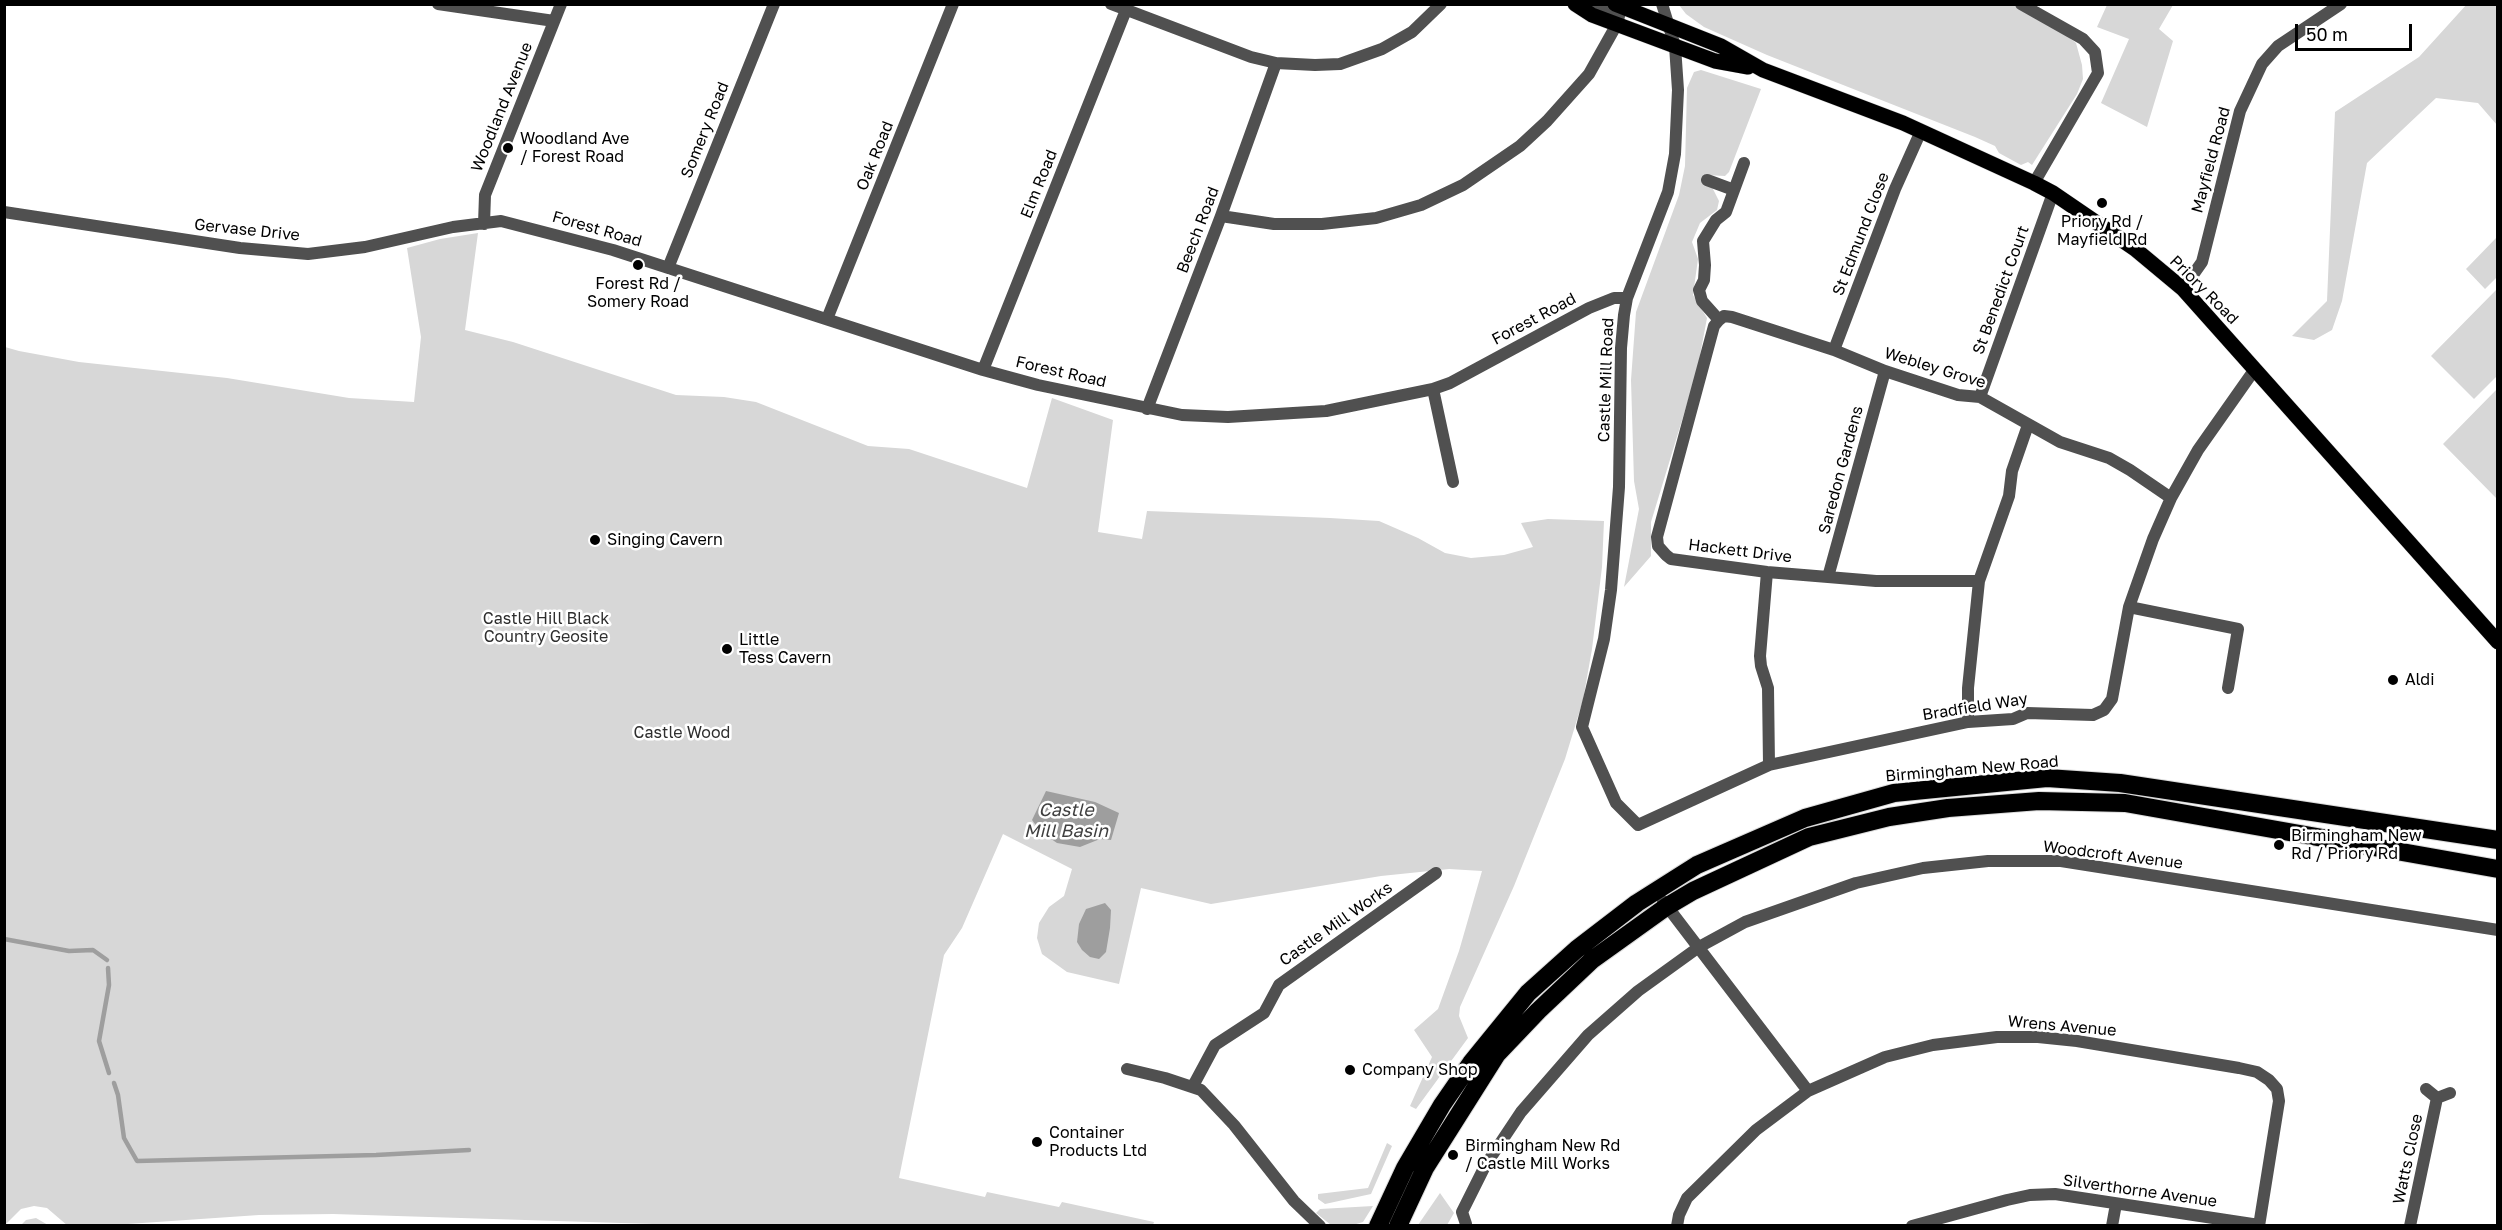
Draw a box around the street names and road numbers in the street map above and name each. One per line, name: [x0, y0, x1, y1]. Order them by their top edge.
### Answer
street label: Woodland Avenue: [467, 39, 537, 175]
street label: Somery Road: [677, 79, 733, 181]
street label: Mayfield Road: [2188, 105, 2234, 215]
street label: Oak Road: [852, 119, 898, 193]
street label: Elm Road: [1017, 147, 1061, 221]
street label: St Edmund Close: [1829, 170, 1893, 298]
street label: Beech Road: [1173, 184, 1223, 276]
street label: Forest Road: [550, 207, 644, 251]
street label: Gervase Drive: [193, 215, 301, 245]
street label: St Benedict Court: [1969, 223, 2033, 357]
street label: Priory Road: [2166, 252, 2242, 328]
street label: Forest Road: [1489, 289, 1579, 349]
street label: Castle Mill Road: [1594, 317, 1618, 443]
street label: Webley Grove: [1882, 343, 1988, 393]
street label: Forest Road: [1014, 352, 1108, 392]
street label: Saredon Gardens: [1815, 404, 1867, 536]
street label: Hackett Drive: [1687, 535, 1793, 567]
street label: Bradfield Way: [1921, 689, 2029, 725]
street label: Birmingham New Road: [1885, 752, 2059, 786]
street label: Woodcroft Avenue: [2042, 837, 2184, 873]
street label: Castle Mill Works: [1276, 878, 1396, 970]
street label: Wrens Avenue: [2007, 1012, 2117, 1040]
street label: Watts Close: [2389, 1112, 2427, 1206]
street label: Silverthorne Avenue: [2062, 1171, 2218, 1211]

